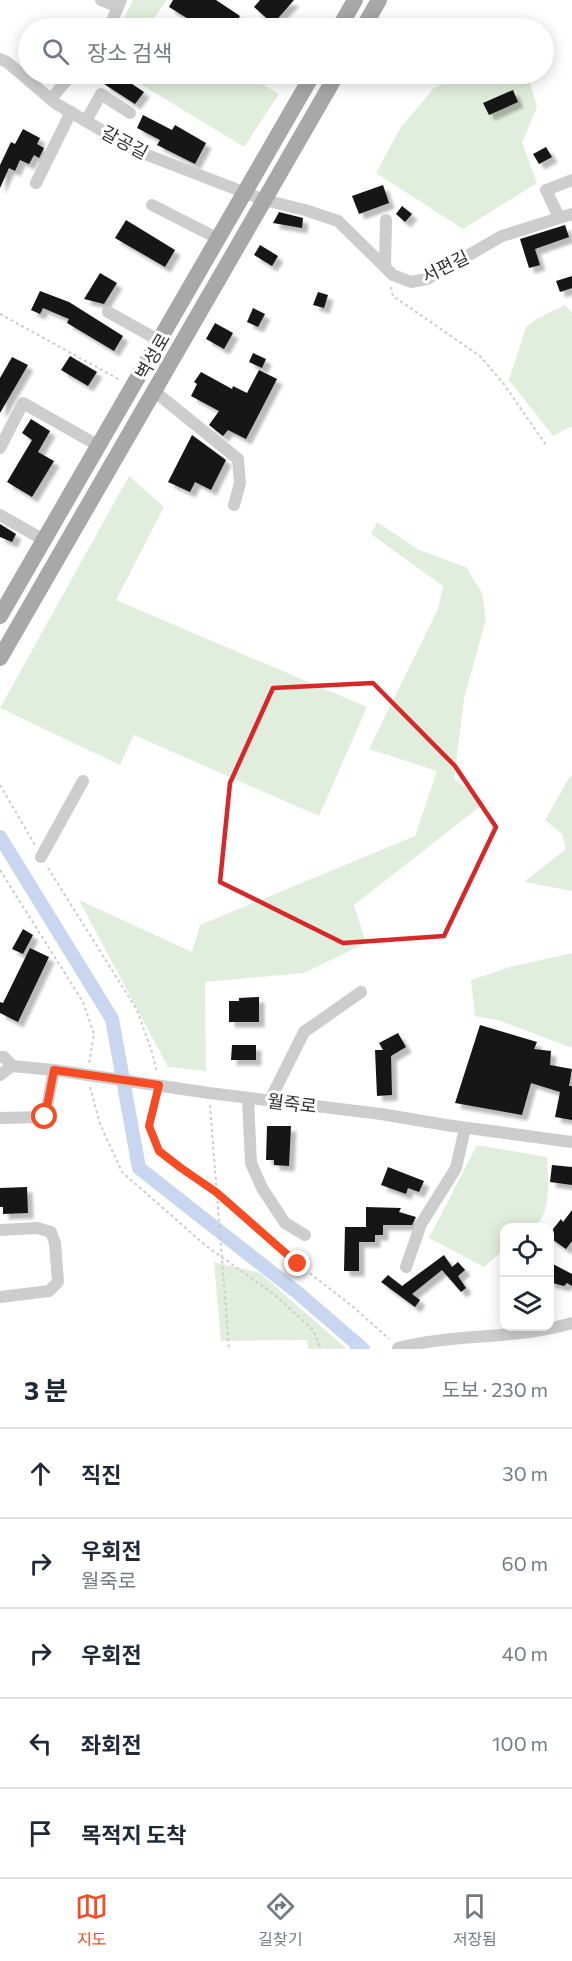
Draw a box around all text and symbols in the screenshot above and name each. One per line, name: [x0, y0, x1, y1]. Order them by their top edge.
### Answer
search box: [18, 18, 554, 84]
icon: search: [39, 35, 72, 68]
text: 장소 검색: [87, 39, 172, 66]
street label: 갈공길: [98, 121, 152, 163]
street label: 서편길: [418, 245, 472, 287]
street label: 벽성로: [130, 329, 174, 383]
street label: 월죽로: [266, 1089, 318, 1117]
route start: [31, 1103, 57, 1129]
map controls: [500, 1223, 554, 1331]
button: locate: [500, 1223, 554, 1277]
route end: [284, 1250, 310, 1276]
button: layers: [500, 1277, 554, 1331]
text: 3 분: [24, 1374, 68, 1405]
text: 도보 · 230 m: [442, 1377, 548, 1401]
icon: ahead: [24, 1457, 57, 1490]
text: 직진: [81, 1461, 121, 1488]
text: 30 m: [502, 1461, 548, 1485]
text: 우회전: [81, 1537, 142, 1564]
icon: right: [24, 1547, 57, 1580]
text: 60 m: [502, 1551, 548, 1575]
text: 월죽로: [81, 1568, 136, 1592]
icon: right: [24, 1637, 57, 1670]
text: 우회전: [81, 1641, 142, 1668]
text: 40 m: [502, 1641, 548, 1665]
icon: left: [24, 1727, 57, 1760]
text: 좌회전: [81, 1731, 142, 1758]
text: 100 m: [492, 1731, 548, 1755]
icon: arrive: [24, 1817, 57, 1850]
text: 목적지 도착: [81, 1821, 186, 1848]
tab: 지도: [75, 1890, 108, 1950]
tab: 길찾기: [258, 1890, 303, 1950]
tab: 저장됨: [453, 1890, 497, 1950]

